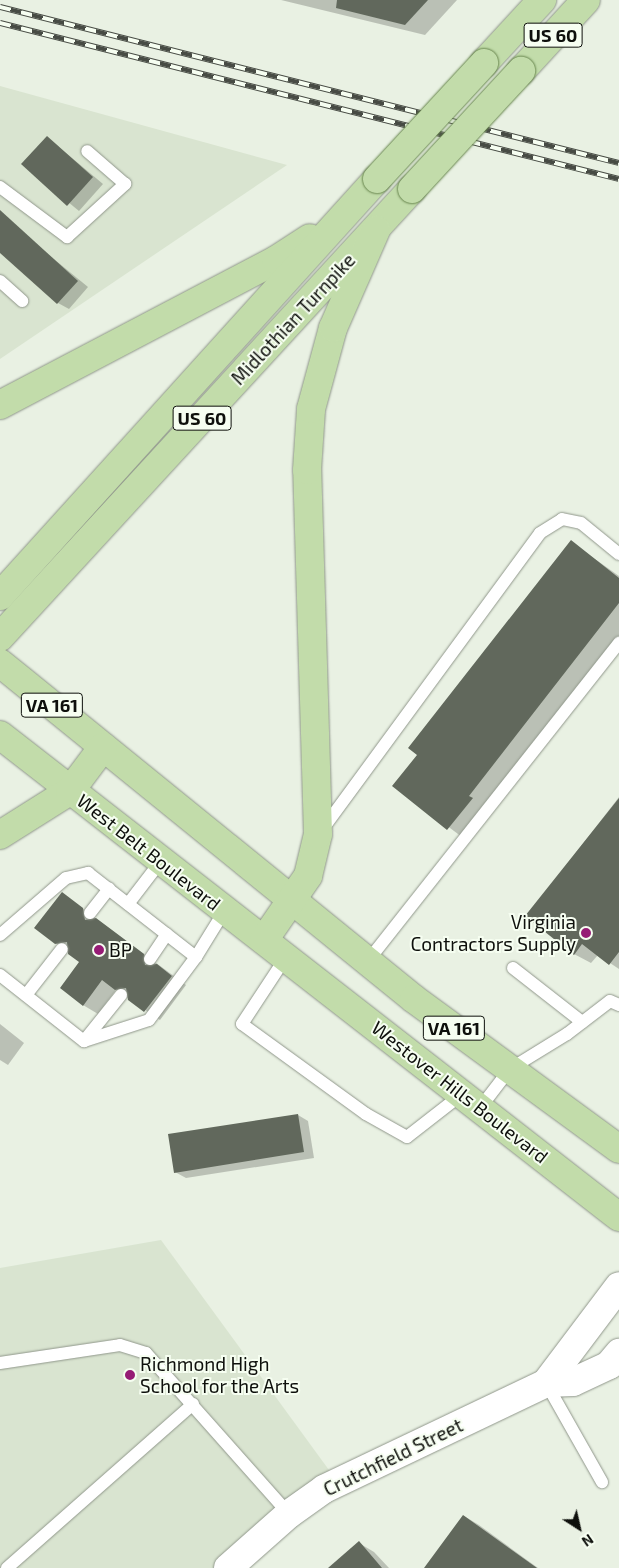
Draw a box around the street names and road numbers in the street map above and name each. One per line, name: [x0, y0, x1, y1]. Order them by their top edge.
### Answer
road number: US 60: [523, 20, 583, 50]
street label: Midlothian Turnpike: [226, 248, 360, 390]
road number: US 60: [172, 402, 232, 433]
road number: VA 161: [20, 690, 84, 720]
street label: West Belt Boulevard: [73, 789, 225, 915]
road number: VA 161: [422, 1012, 486, 1044]
street label: Westover Hills Boulevard: [367, 1016, 553, 1168]
street label: Crutchfield Street: [320, 1413, 466, 1501]

